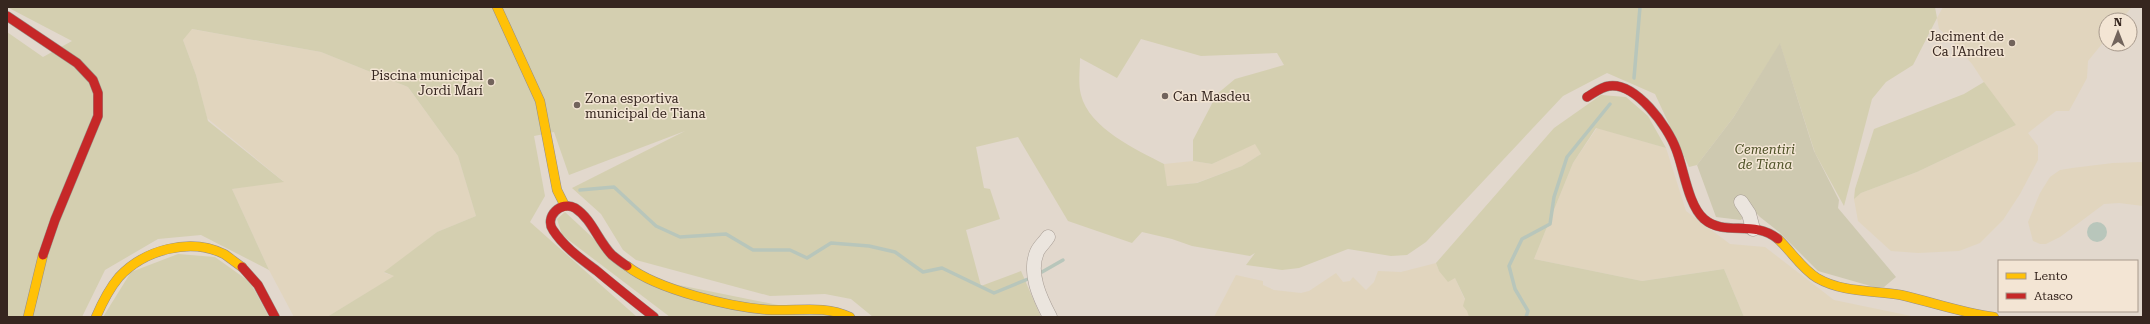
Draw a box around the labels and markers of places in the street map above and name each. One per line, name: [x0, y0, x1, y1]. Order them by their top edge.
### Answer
place label: Jaciment de Ca l'Andreu: [1928, 29, 2004, 59]
marker: Jaciment de Ca l'Andreu: [2007, 38, 2017, 48]
place label: Piscina municipal Jordi Marí: [371, 68, 483, 98]
marker: Piscina municipal Jordi Marí: [486, 77, 496, 87]
place label: Can Masdeu: [1173, 89, 1250, 104]
place label: Zona esportiva municipal de Tiana: [585, 91, 706, 121]
marker: Can Masdeu: [1160, 91, 1170, 101]
marker: Zona esportiva municipal de Tiana: [572, 100, 582, 110]

